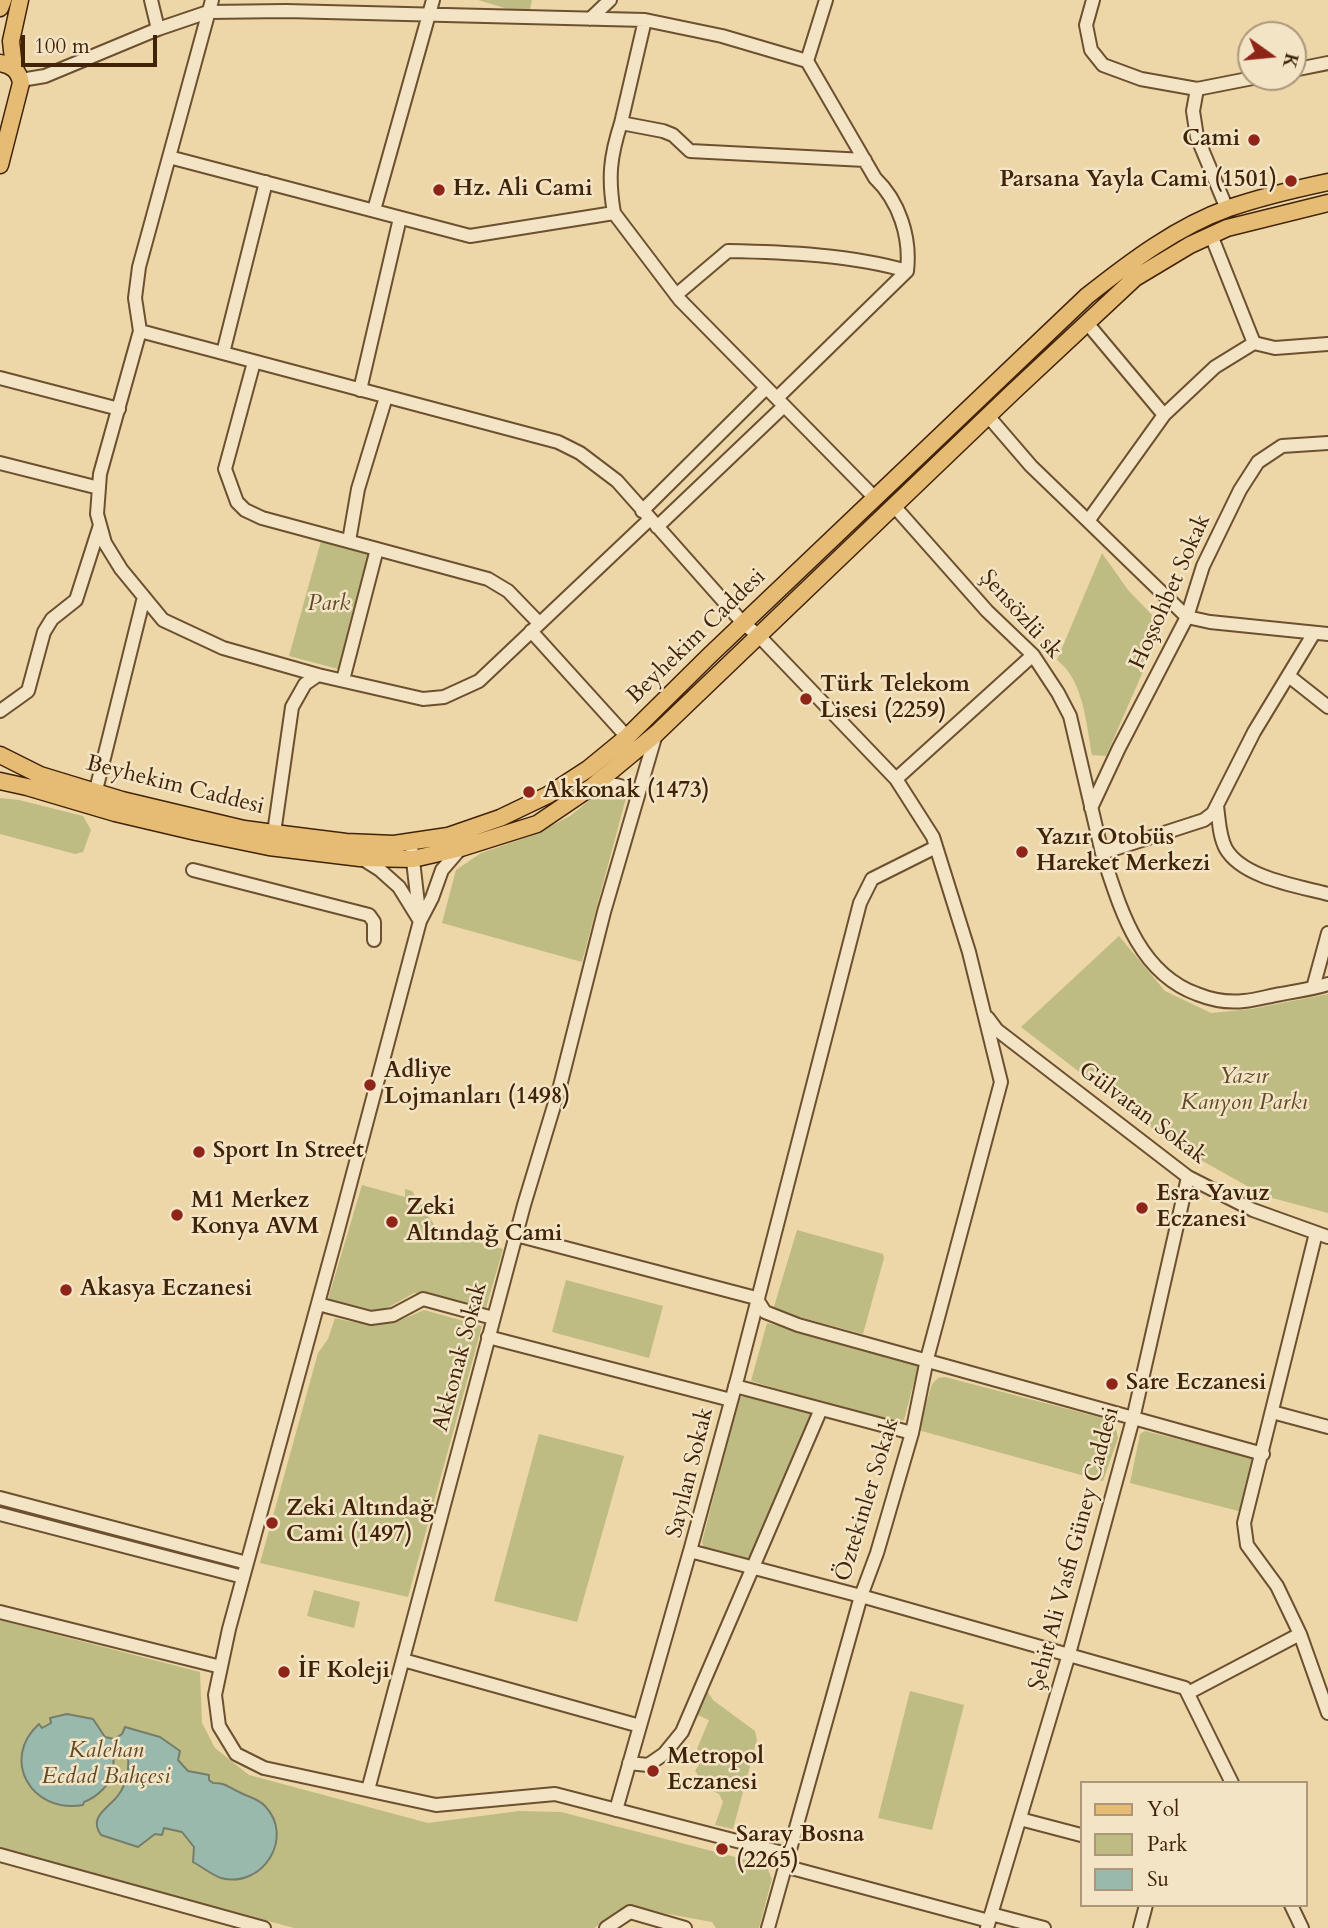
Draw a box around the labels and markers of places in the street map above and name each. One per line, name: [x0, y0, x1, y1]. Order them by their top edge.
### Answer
place label: Cami: [1182, 126, 1240, 154]
marker: Cami: [1246, 132, 1262, 148]
place label: Parsana Yayla Cami (1501): [999, 167, 1277, 195]
marker: Parsana Yayla Cami (1501): [1283, 173, 1299, 189]
place label: Hz. Ali Cami: [453, 176, 593, 204]
marker: Hz. Ali Cami: [431, 182, 447, 198]
place label: Türk Telekom Lisesi (2259): [820, 672, 970, 726]
marker: Türk Telekom Lisesi (2259): [798, 691, 814, 707]
place label: Akkonak (1473): [543, 778, 710, 806]
marker: Akkonak (1473): [521, 784, 537, 800]
place label: Yazır Otobüs Hareket Merkezi: [1036, 825, 1210, 879]
marker: Yazır Otobüs Hareket Merkezi: [1014, 844, 1030, 860]
place label: Adliye Lojmanları (1498): [384, 1058, 570, 1112]
marker: Adliye Lojmanları (1498): [362, 1077, 378, 1093]
place label: Sport In Street: [213, 1138, 364, 1166]
marker: Sport In Street: [191, 1144, 207, 1160]
place label: Esra Yavuz Eczanesi: [1156, 1181, 1270, 1235]
place label: M1 Merkez Konya AVM: [191, 1188, 319, 1242]
place label: Zeki Altındağ Cami: [406, 1195, 562, 1249]
marker: Esra Yavuz Eczanesi: [1134, 1200, 1150, 1216]
marker: M1 Merkez Konya AVM: [169, 1207, 185, 1223]
marker: Zeki Altındağ Cami: [384, 1214, 400, 1230]
place label: Akasya Eczanesi: [80, 1276, 252, 1304]
marker: Akasya Eczanesi: [58, 1282, 74, 1298]
place label: Sare Eczanesi: [1126, 1370, 1266, 1398]
marker: Sare Eczanesi: [1104, 1376, 1120, 1392]
place label: Zeki Altındağ Cami (1497): [286, 1496, 434, 1550]
marker: Zeki Altındağ Cami (1497): [264, 1515, 280, 1531]
place label: İF Koleji: [298, 1658, 390, 1686]
marker: İF Koleji: [276, 1664, 292, 1680]
place label: Metropol Eczanesi: [667, 1744, 764, 1798]
marker: Metropol Eczanesi: [645, 1763, 661, 1779]
place label: Saray Bosna (2265): [736, 1822, 864, 1876]
marker: Saray Bosna (2265): [714, 1841, 730, 1857]

